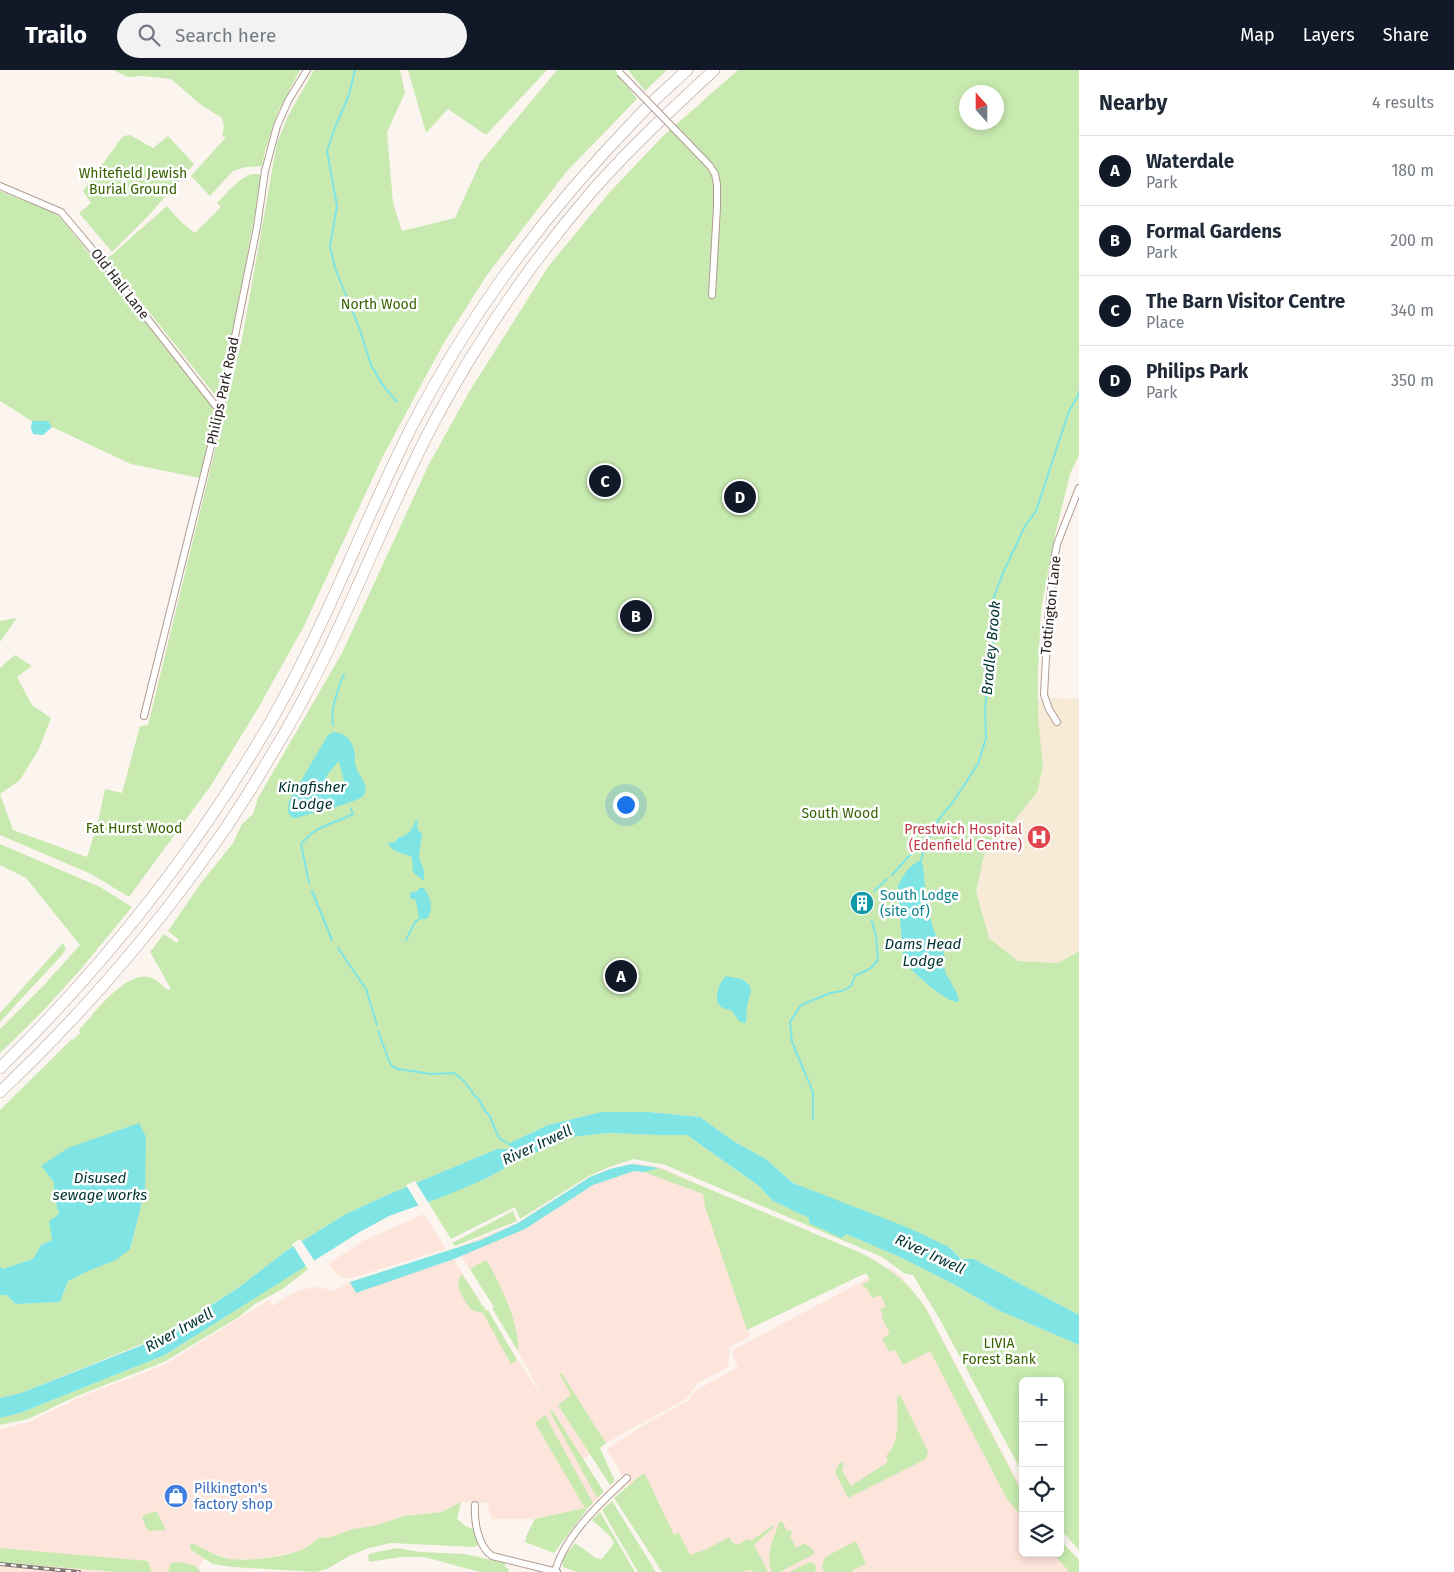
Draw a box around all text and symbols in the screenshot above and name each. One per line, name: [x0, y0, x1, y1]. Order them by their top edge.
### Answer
search box: [117, 13, 467, 58]
text: Trailo: [25, 21, 87, 49]
icon: search: [135, 21, 163, 49]
text: Search here: [175, 24, 276, 47]
text: Map: [1240, 24, 1275, 46]
text: Layers: [1303, 24, 1355, 46]
text: Share: [1383, 24, 1429, 46]
north arrow: [959, 85, 1004, 130]
text: Nearby: [1099, 90, 1167, 116]
text: 4 results: [1372, 93, 1434, 112]
text: Waterdale: [1146, 150, 1234, 173]
text: A: [1110, 161, 1120, 180]
text: 180 m: [1391, 161, 1434, 180]
park label: Whitefield Jewish Burial Ground: [79, 165, 187, 198]
text: Park: [1146, 173, 1178, 192]
text: Formal Gardens: [1146, 220, 1281, 243]
text: B: [1110, 231, 1120, 250]
text: 200 m: [1390, 231, 1434, 250]
text: Park: [1146, 243, 1178, 262]
street label: Old Hall Lane: [87, 245, 153, 323]
text: The Barn Visitor Centre: [1146, 290, 1345, 313]
park label: North Wood: [341, 296, 417, 313]
text: C: [1110, 301, 1120, 320]
text: 340 m: [1391, 301, 1434, 320]
text: Place: [1146, 313, 1185, 332]
street label: Philips Park Road: [203, 335, 243, 447]
text: Philips Park: [1146, 360, 1248, 383]
text: D: [1110, 371, 1120, 390]
text: 350 m: [1391, 371, 1434, 390]
text: Park: [1146, 383, 1178, 402]
pin: C: [589, 462, 621, 500]
pin: D: [724, 478, 756, 516]
street label: Tottington Lane: [1037, 555, 1065, 655]
pin: B: [620, 597, 652, 635]
water label: Bradley Brook: [978, 600, 1004, 696]
water label: Kingfisher Lodge: [278, 778, 347, 813]
your location: [613, 792, 639, 818]
park label: South Wood: [801, 805, 879, 822]
park label: Fat Hurst Wood: [86, 820, 182, 837]
place label: Prestwich Hospital (Edenfield Centre): [904, 821, 1022, 854]
hospital icon: Prestwich Hospital (Edenfield Centre): [1026, 824, 1052, 850]
place label: South Lodge (site of): [880, 887, 959, 920]
building icon: South Lodge (site of): [849, 890, 875, 916]
water label: Dams Head Lodge: [885, 935, 962, 970]
pin: A: [605, 957, 637, 995]
water label: River Irwell: [499, 1121, 575, 1169]
water label: Disused sewage works: [52, 1169, 147, 1204]
water label: River Irwell: [892, 1230, 968, 1278]
water label: River Irwell: [142, 1304, 216, 1356]
park label: LIVIA Forest Bank: [962, 1335, 1037, 1368]
map controls: [1019, 1377, 1064, 1557]
button: +: [1019, 1377, 1064, 1422]
button: −: [1019, 1422, 1064, 1467]
button: locate: [1019, 1467, 1064, 1512]
place label: Pilkington's factory shop: [194, 1480, 273, 1513]
shop icon: Pilkington's factory shop: [163, 1483, 189, 1509]
button: layers: [1019, 1512, 1064, 1557]

